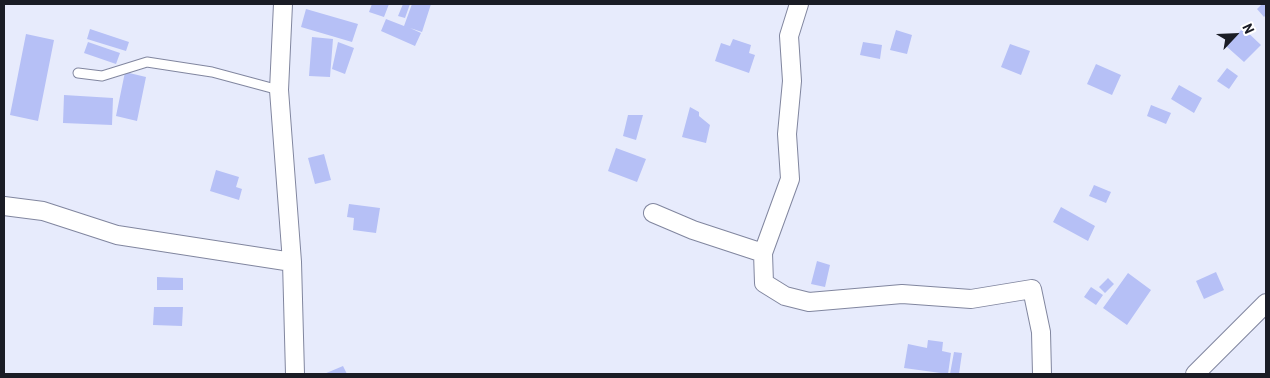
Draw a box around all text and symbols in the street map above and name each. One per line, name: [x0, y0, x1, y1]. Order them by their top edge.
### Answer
north arrow: [1210, 10, 1260, 60]
text: N: [1239, 21, 1259, 36]

